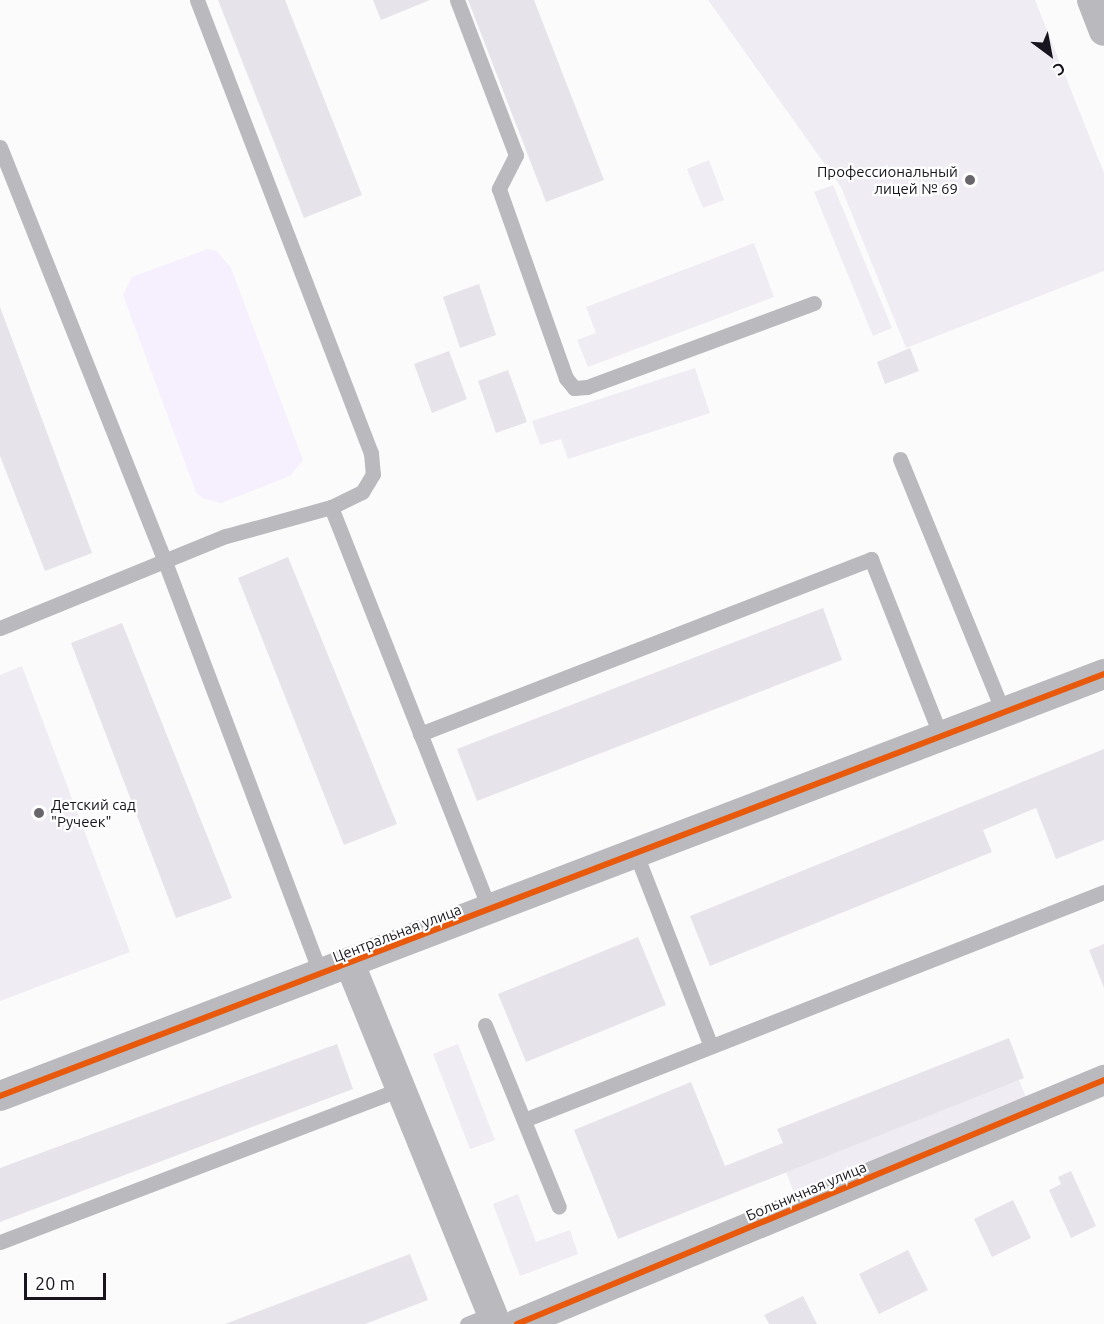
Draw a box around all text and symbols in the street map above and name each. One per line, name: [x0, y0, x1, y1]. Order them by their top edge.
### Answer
north arrow: [1020, 24, 1080, 84]
text: С: [1050, 59, 1069, 80]
place label: Профессиональный лицей № 69: [817, 162, 958, 197]
marker: Профессиональный лицей № 69: [963, 173, 977, 187]
place label: Детский сад "Ручеек": [51, 795, 136, 830]
marker: Детский сад "Ручеек": [32, 806, 46, 820]
street label: Центральная улица: [330, 900, 464, 966]
street label: Больничная улица: [743, 1157, 869, 1225]
scale bar: [27, 1261, 110, 1299]
text: 20 m: [35, 1273, 75, 1293]

